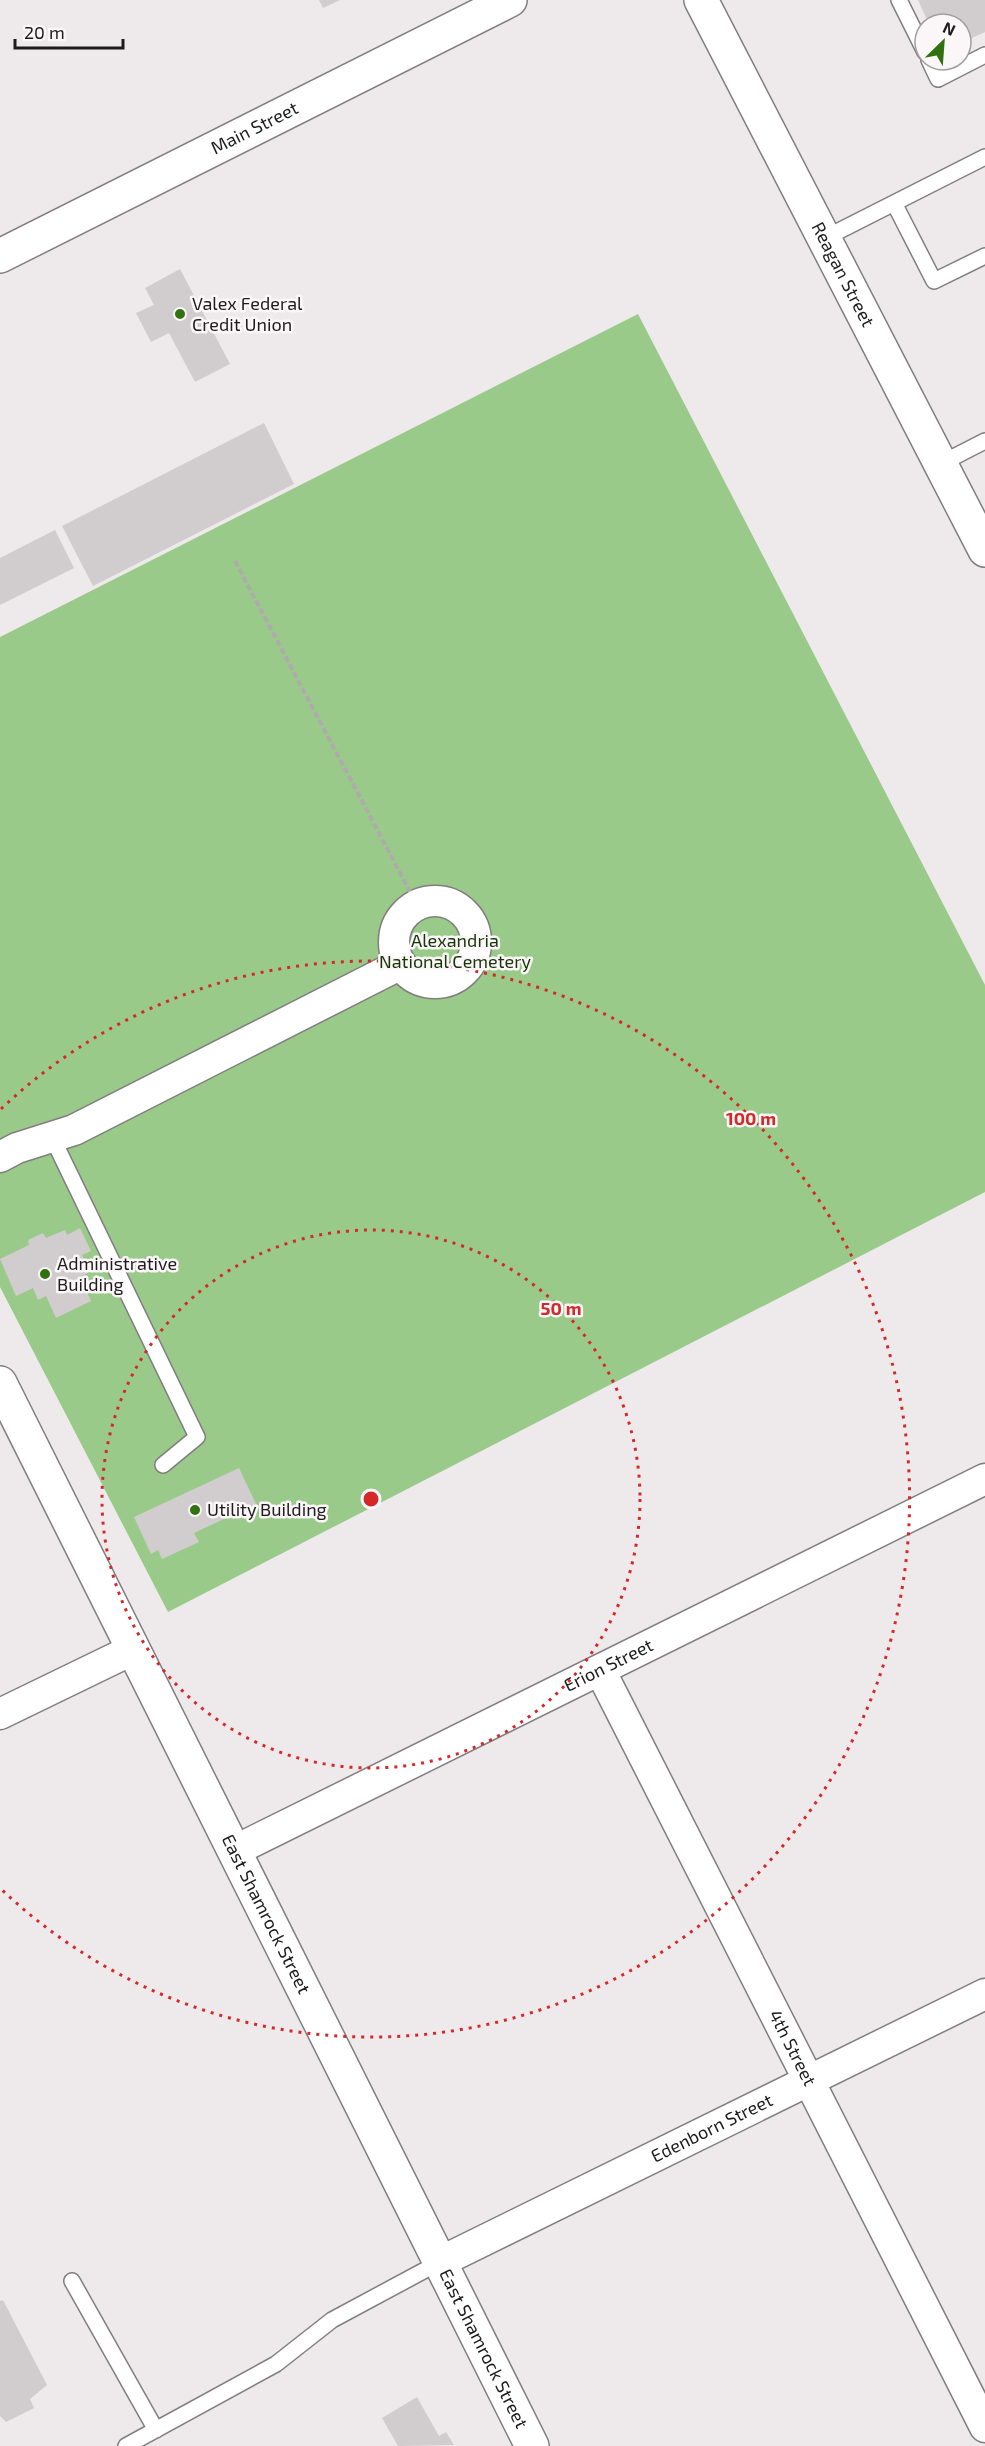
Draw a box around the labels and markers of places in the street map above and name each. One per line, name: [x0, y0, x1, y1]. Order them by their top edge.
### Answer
place label: Valex Federal Credit Union: [192, 292, 303, 335]
marker: Valex Federal Credit Union: [173, 307, 187, 321]
place label: Administrative Building: [57, 1252, 177, 1295]
marker: Administrative Building: [38, 1267, 52, 1281]
centre of rings: [361, 1489, 381, 1509]
place label: Utility Building: [207, 1498, 327, 1520]
marker: Utility Building: [188, 1503, 202, 1517]

